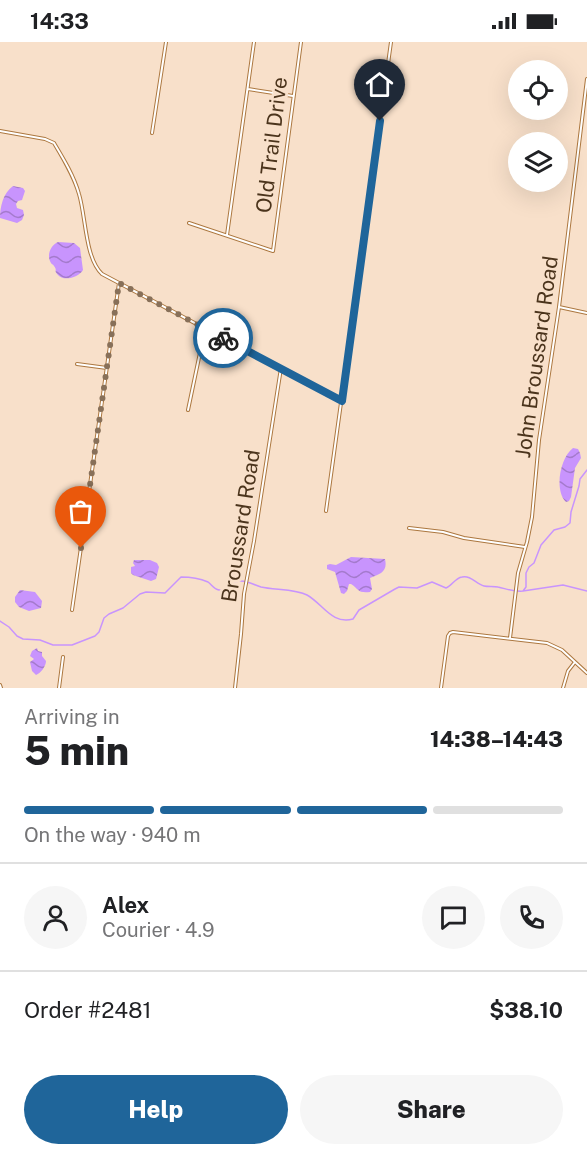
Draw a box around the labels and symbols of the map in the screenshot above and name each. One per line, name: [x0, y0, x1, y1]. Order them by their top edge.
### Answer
pin: [354, 59, 405, 121]
street label: Old Trail Drive: [251, 75, 292, 214]
street label: John Broussard Road: [510, 254, 563, 460]
courier: [193, 308, 253, 368]
street label: Broussard Road: [216, 448, 265, 604]
pin: [55, 486, 106, 548]

